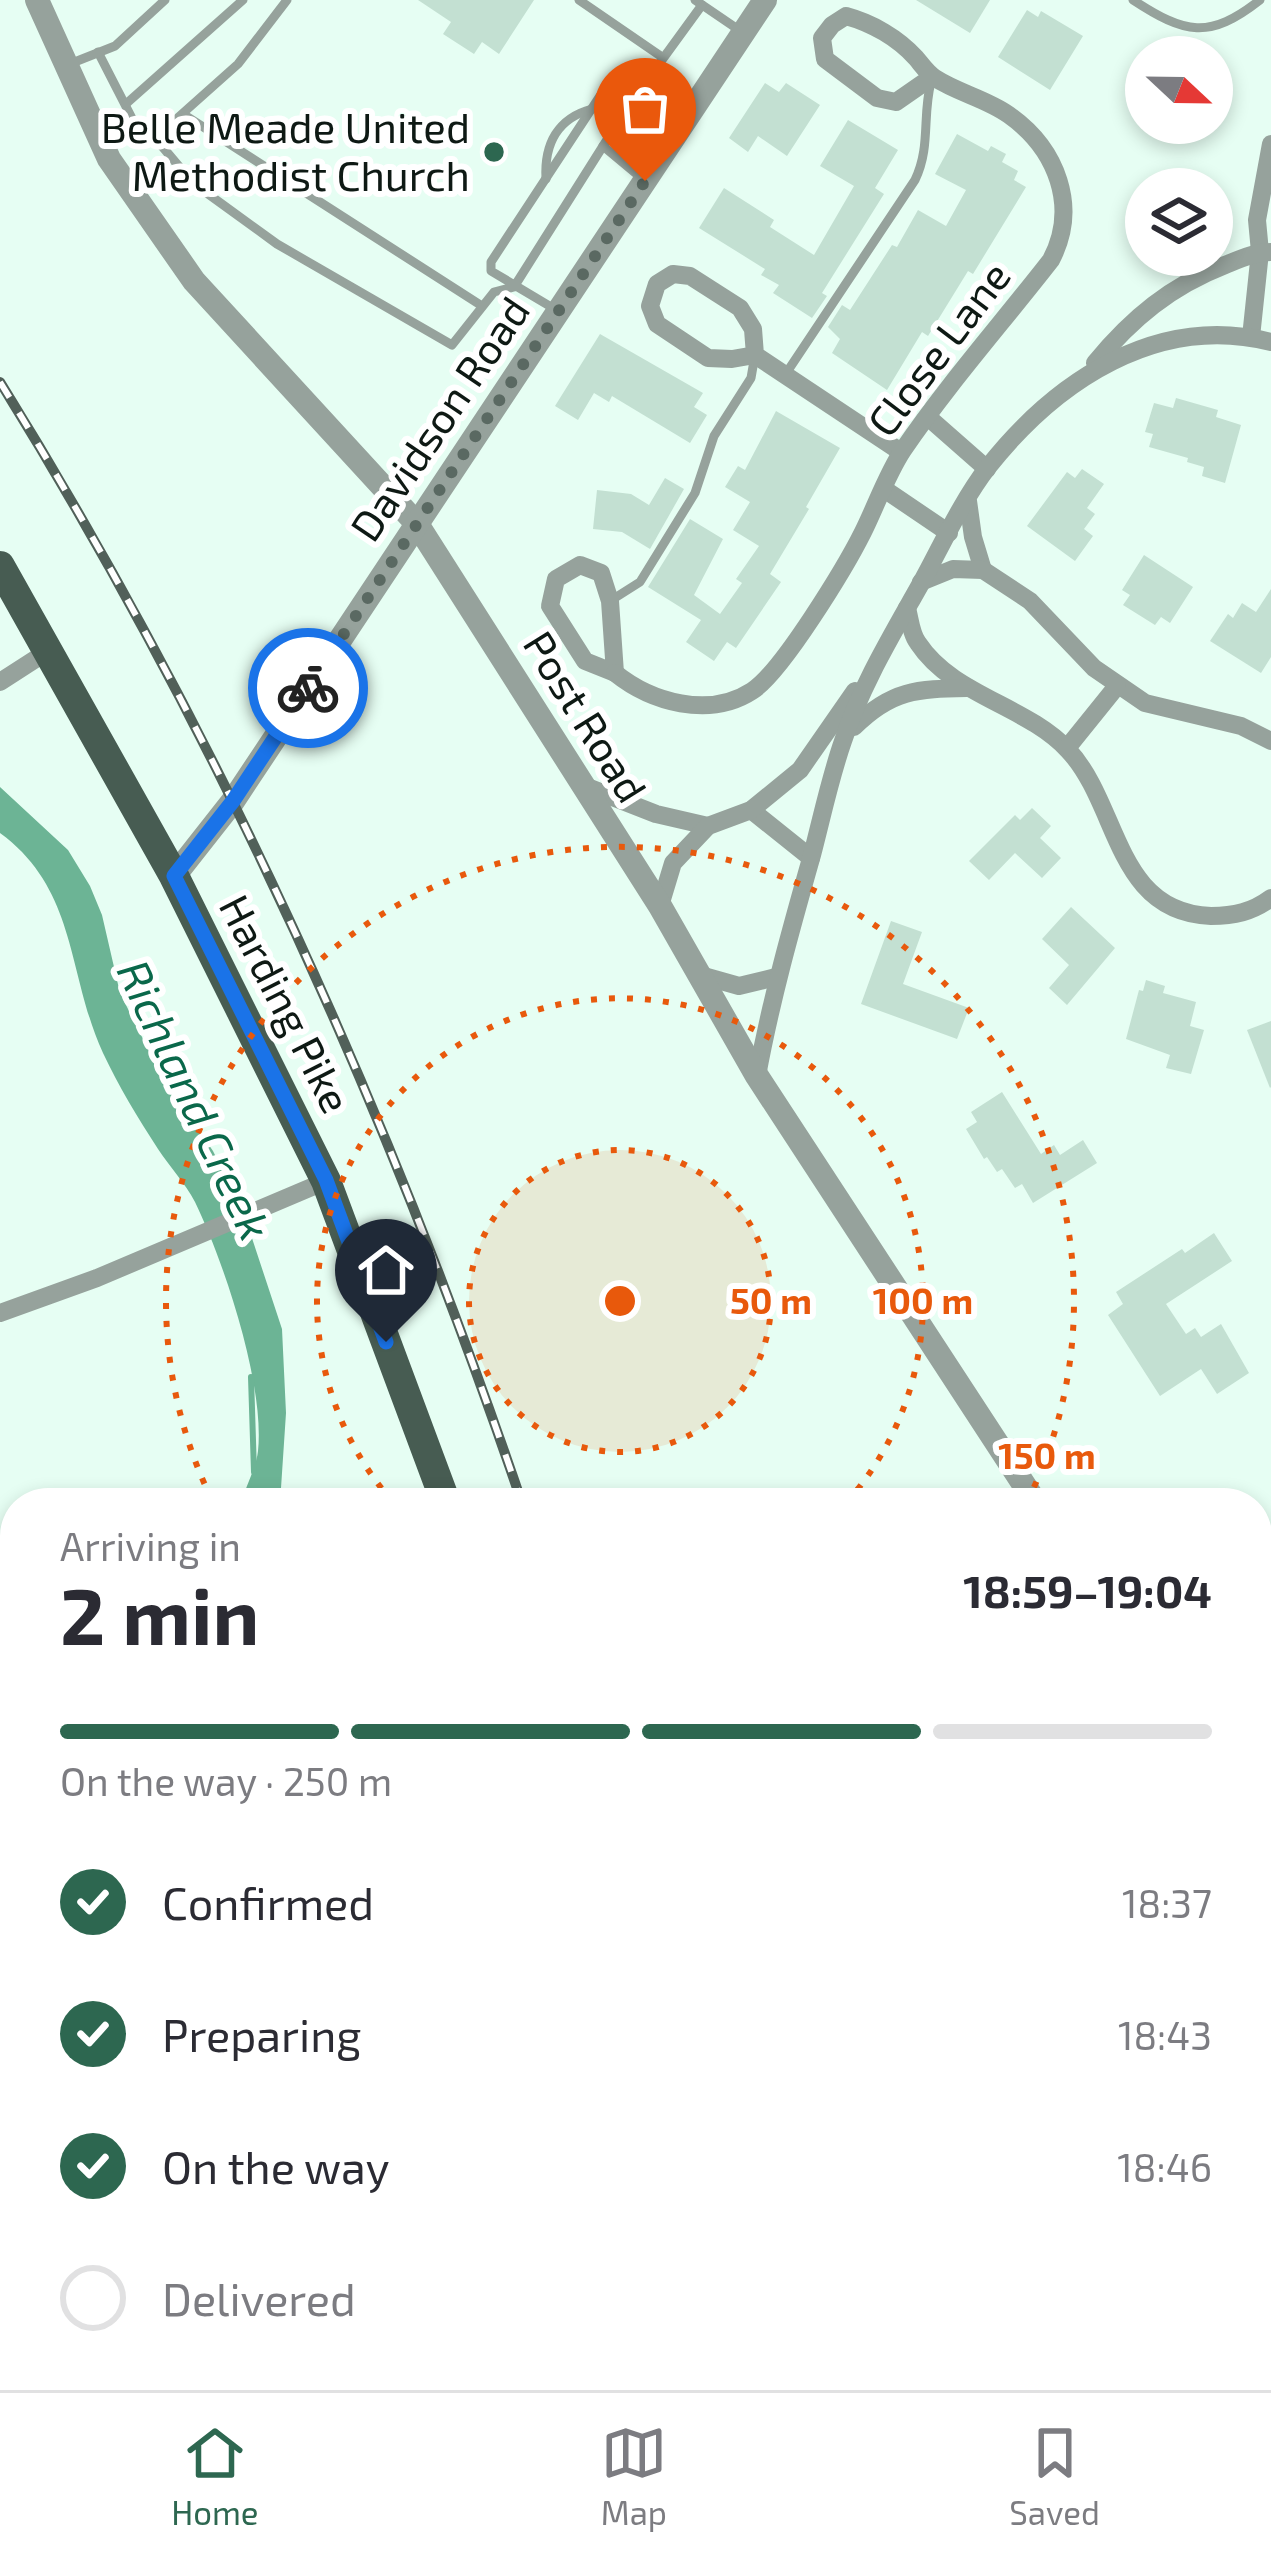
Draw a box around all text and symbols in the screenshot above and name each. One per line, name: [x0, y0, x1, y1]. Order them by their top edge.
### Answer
north arrow: [1125, 36, 1233, 144]
map controls: [1125, 36, 1233, 276]
pin: [594, 58, 696, 181]
icon: bag: [612, 76, 678, 142]
place label: Belle Meade United Methodist Church: [101, 101, 470, 199]
marker: Belle Meade United Methodist Church: [481, 139, 507, 165]
button: layers: [1125, 168, 1233, 276]
street label: Close Lane: [856, 251, 1019, 445]
street label: Davidson Road: [338, 286, 538, 549]
street label: Post Road: [515, 621, 659, 811]
courier: [248, 628, 368, 748]
icon: bike: [275, 655, 341, 721]
street label: Harding Pike: [211, 886, 363, 1120]
water label: Richland Creek: [107, 951, 284, 1248]
pin: [335, 1219, 437, 1342]
icon: home: [353, 1237, 419, 1303]
text: 50 m: [730, 1278, 812, 1321]
text: 100 m: [873, 1278, 973, 1321]
centre of rings: [599, 1280, 641, 1322]
text: 150 m: [998, 1433, 1096, 1476]
text: Arriving in: [60, 1522, 241, 1569]
text: 18:59–19:04: [963, 1563, 1212, 1617]
text: 2 min: [60, 1567, 259, 1661]
text: On the way · 250 m: [60, 1757, 392, 1804]
icon: check: [60, 1869, 126, 1935]
text: Confirmed: [162, 1875, 374, 1929]
text: 18:37: [1122, 1879, 1212, 1926]
icon: check: [60, 2001, 126, 2067]
text: Preparing: [162, 2007, 361, 2061]
text: 18:43: [1118, 2011, 1212, 2058]
icon: check: [60, 2133, 126, 2199]
text: On the way: [162, 2139, 389, 2193]
text: 18:46: [1117, 2143, 1212, 2190]
text: Delivered: [162, 2271, 356, 2325]
tab: Home: [171, 2420, 259, 2532]
tab: Map: [601, 2420, 667, 2532]
tab: Saved: [1009, 2420, 1100, 2532]

